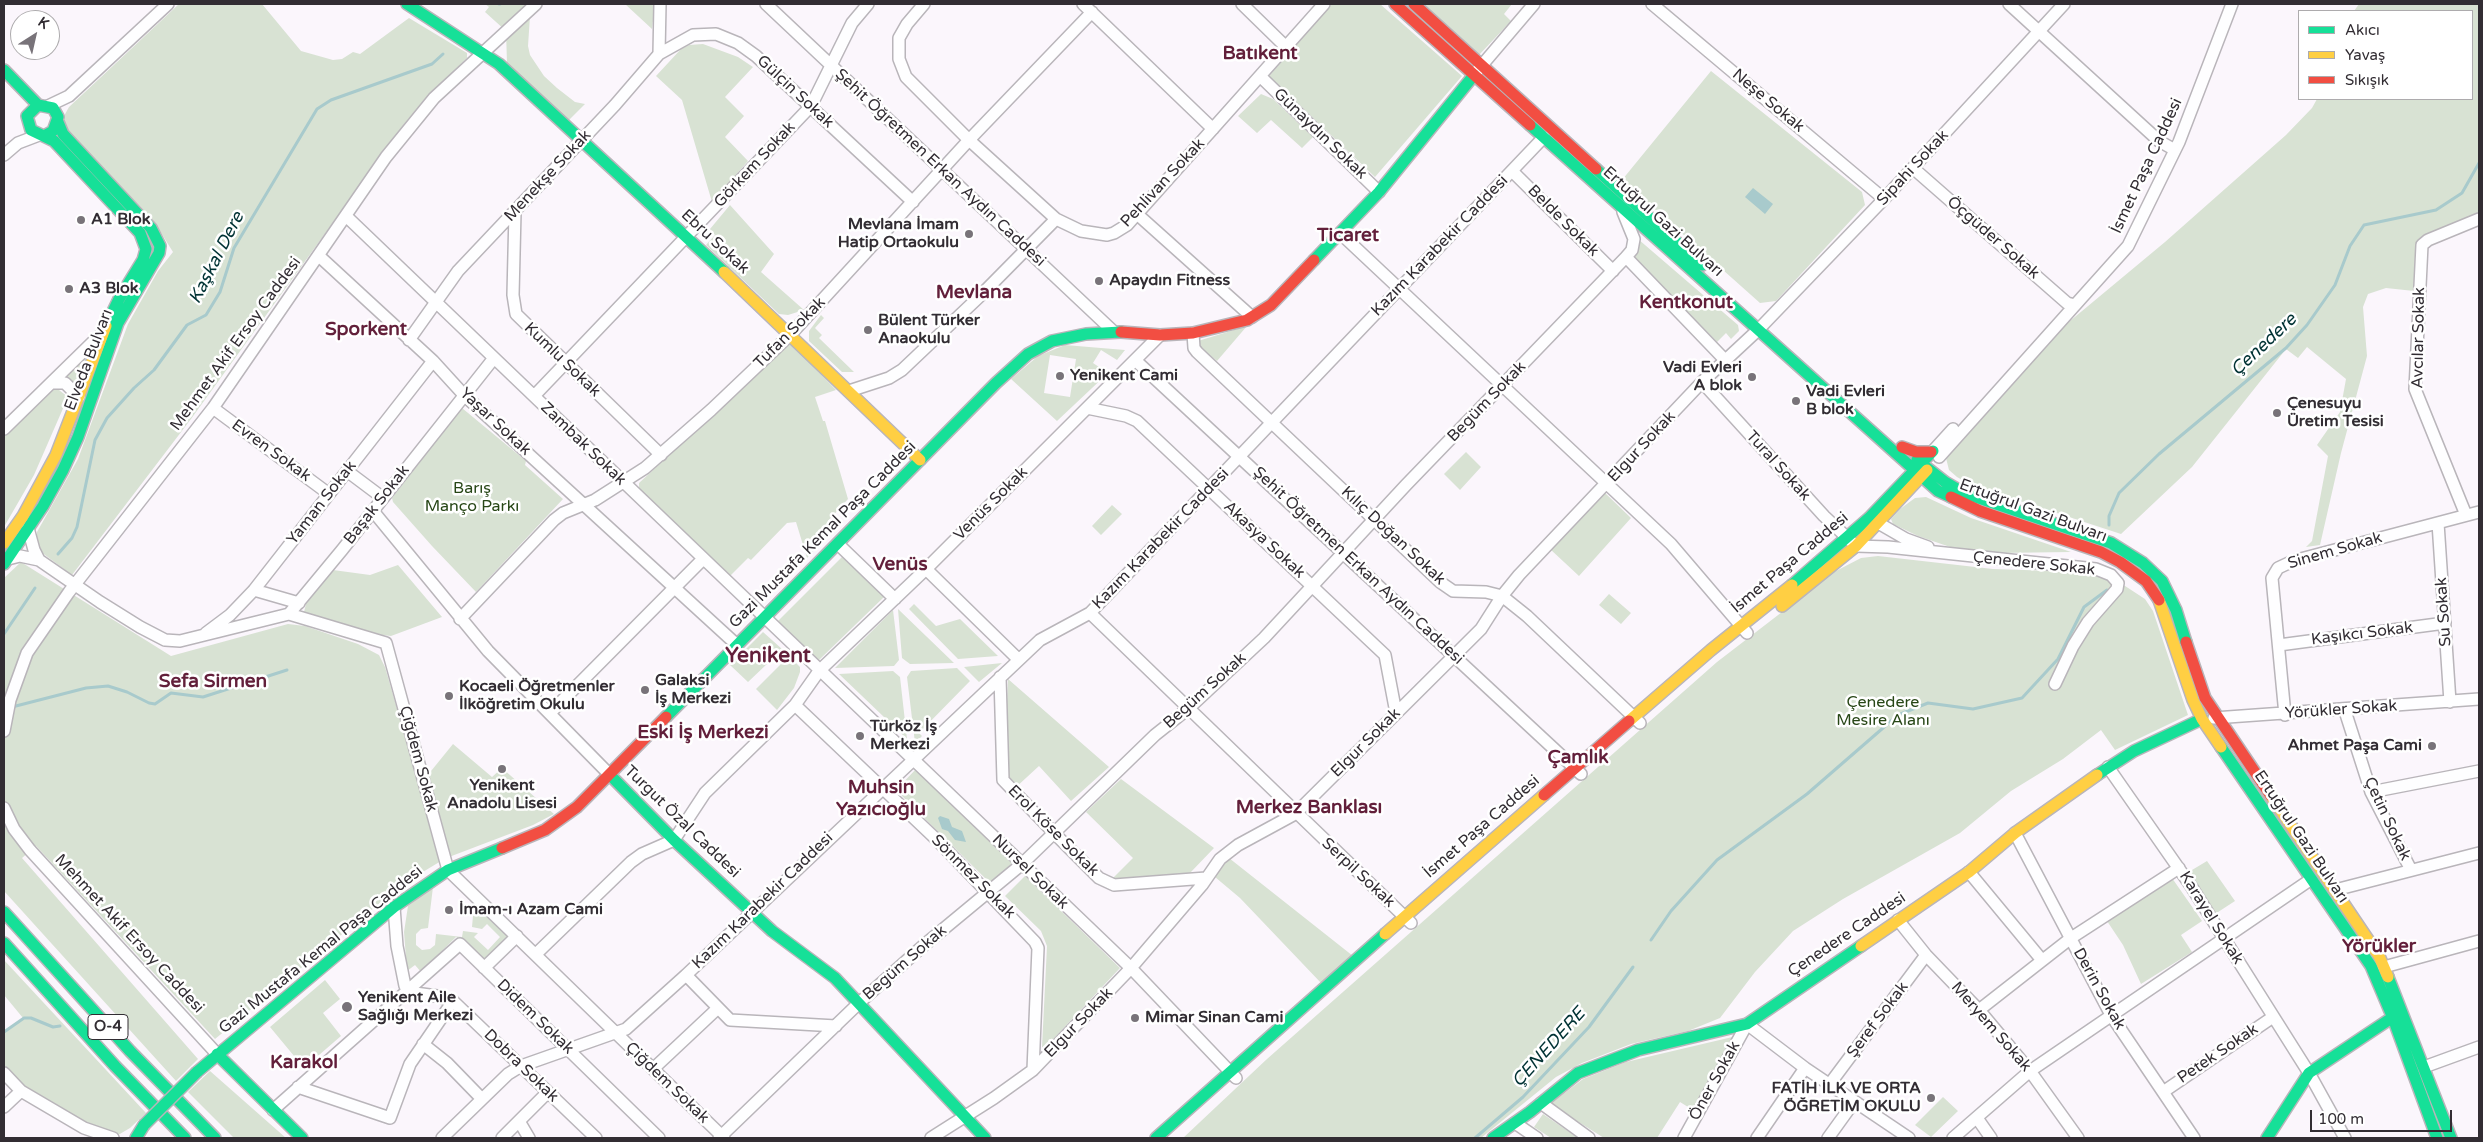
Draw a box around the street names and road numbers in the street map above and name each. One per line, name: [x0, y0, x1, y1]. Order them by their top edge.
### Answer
street label: Gülçin Sokak: [753, 52, 837, 132]
street label: Şehit Öğretmen Erkan Aydın Caddesi: [831, 65, 1049, 271]
street label: Neşe Sokak: [1728, 65, 1808, 137]
street label: Günaydın Sokak: [1269, 84, 1371, 184]
street label: İsmet Paşa Caddesi: [2107, 95, 2187, 237]
street label: Görkem Sokak: [710, 118, 800, 212]
street label: Menekşe Sokak: [501, 126, 595, 226]
street label: Sipahi Sokak: [1873, 126, 1953, 210]
street label: Pehlivan Sokak: [1117, 135, 1209, 231]
street label: Ertuğrul Gazi Bulvarı: [1599, 163, 1727, 281]
street label: Kazım Karabekir Caddesi: [1368, 172, 1512, 320]
street label: Belde Sokak: [1523, 181, 1603, 261]
street label: Öçgüder Sokak: [1943, 193, 2043, 283]
street label: Ebru Sokak: [677, 206, 753, 278]
street label: Mehmet Akif Ersoy Caddesi: [166, 253, 306, 435]
street label: Avcılar Sokak: [2409, 287, 2429, 389]
street label: Tufan Sokak: [750, 293, 830, 373]
street label: Elveda Bulvarı: [61, 307, 117, 413]
street label: Kumlu Sokak: [520, 319, 604, 401]
street label: Begüm Sokak: [1444, 358, 1530, 446]
street label: Yaşar Sokak: [455, 384, 535, 460]
street label: Zambak Sokak: [536, 398, 630, 490]
street label: Elgur Sokak: [1604, 407, 1680, 487]
street label: Evren Sokak: [228, 416, 314, 486]
street label: Tural Sokak: [1742, 427, 1814, 505]
street label: Gazi Mustafa Kemal Paşa Caddesi: [726, 438, 920, 632]
street label: Yaman Sokak: [283, 457, 361, 549]
street label: Başak Sokak: [340, 461, 414, 549]
street label: Venüs Sokak: [950, 463, 1032, 545]
street label: Şehit Öğretmen Erkan Aydın Caddesi: [1249, 463, 1467, 669]
street label: Kazım Karabekir Caddesi: [1089, 465, 1233, 613]
street label: Ertuğrul Gazi Bulvarı: [1957, 475, 2109, 547]
street label: Kılıç Doğan Sokak: [1337, 483, 1449, 589]
street label: Akasya Sokak: [1219, 497, 1309, 583]
street label: İsmet Paşa Caddesi: [1727, 508, 1853, 618]
street label: Sinem Sokak: [2286, 528, 2384, 574]
street label: Çenedere Sokak: [1972, 548, 2096, 580]
street label: Su Sokak: [2432, 577, 2456, 647]
street label: Kaşıkcı Sokak: [2310, 618, 2414, 650]
street label: Begüm Sokak: [1160, 649, 1250, 733]
street label: Yörükler Sokak: [2284, 696, 2398, 724]
street label: Çiğdem Sokak: [395, 704, 441, 814]
street label: Elgur Sokak: [1327, 704, 1405, 782]
street label: Turgut Özal Caddesi: [620, 762, 744, 882]
street label: Ertuğrul Gazi Bulvarı: [2250, 767, 2352, 907]
street label: İsmet Paşa Caddesi: [1420, 771, 1544, 883]
street label: Çetin Sokak: [2359, 774, 2415, 864]
street label: Erol Köse Sokak: [1003, 781, 1103, 881]
street label: Kazım Karabekir Caddesi: [689, 829, 837, 973]
street label: Sönmez Sokak: [927, 831, 1019, 923]
street label: Nursel Sokak: [988, 831, 1072, 913]
street label: Serpil Sokak: [1317, 834, 1399, 912]
street label: Mehmet Akif Ersoy Caddesi: [50, 851, 208, 1017]
street label: Gazi Mustafa Kemal Paşa Caddesi: [215, 862, 427, 1038]
street label: Karayel Sokak: [2175, 868, 2247, 968]
street label: Çenedere Caddesi: [1784, 888, 1910, 982]
street label: Begüm Sokak: [859, 921, 951, 1005]
street label: Derin Sokak: [2069, 945, 2129, 1033]
street label: Didem Sokak: [492, 975, 578, 1059]
street label: Şeref Sokak: [1843, 978, 1913, 1062]
street label: Meryem Sokak: [1947, 978, 2035, 1076]
street label: Elgur Sokak: [1041, 984, 1117, 1062]
road number: O-4: [88, 1014, 128, 1040]
street label: Petek Sokak: [2174, 1020, 2262, 1088]
street label: Dobra Sokak: [480, 1026, 562, 1106]
street label: Çiğdem Sokak: [621, 1038, 713, 1128]
street label: Öner Sokak: [1685, 1038, 1745, 1124]

